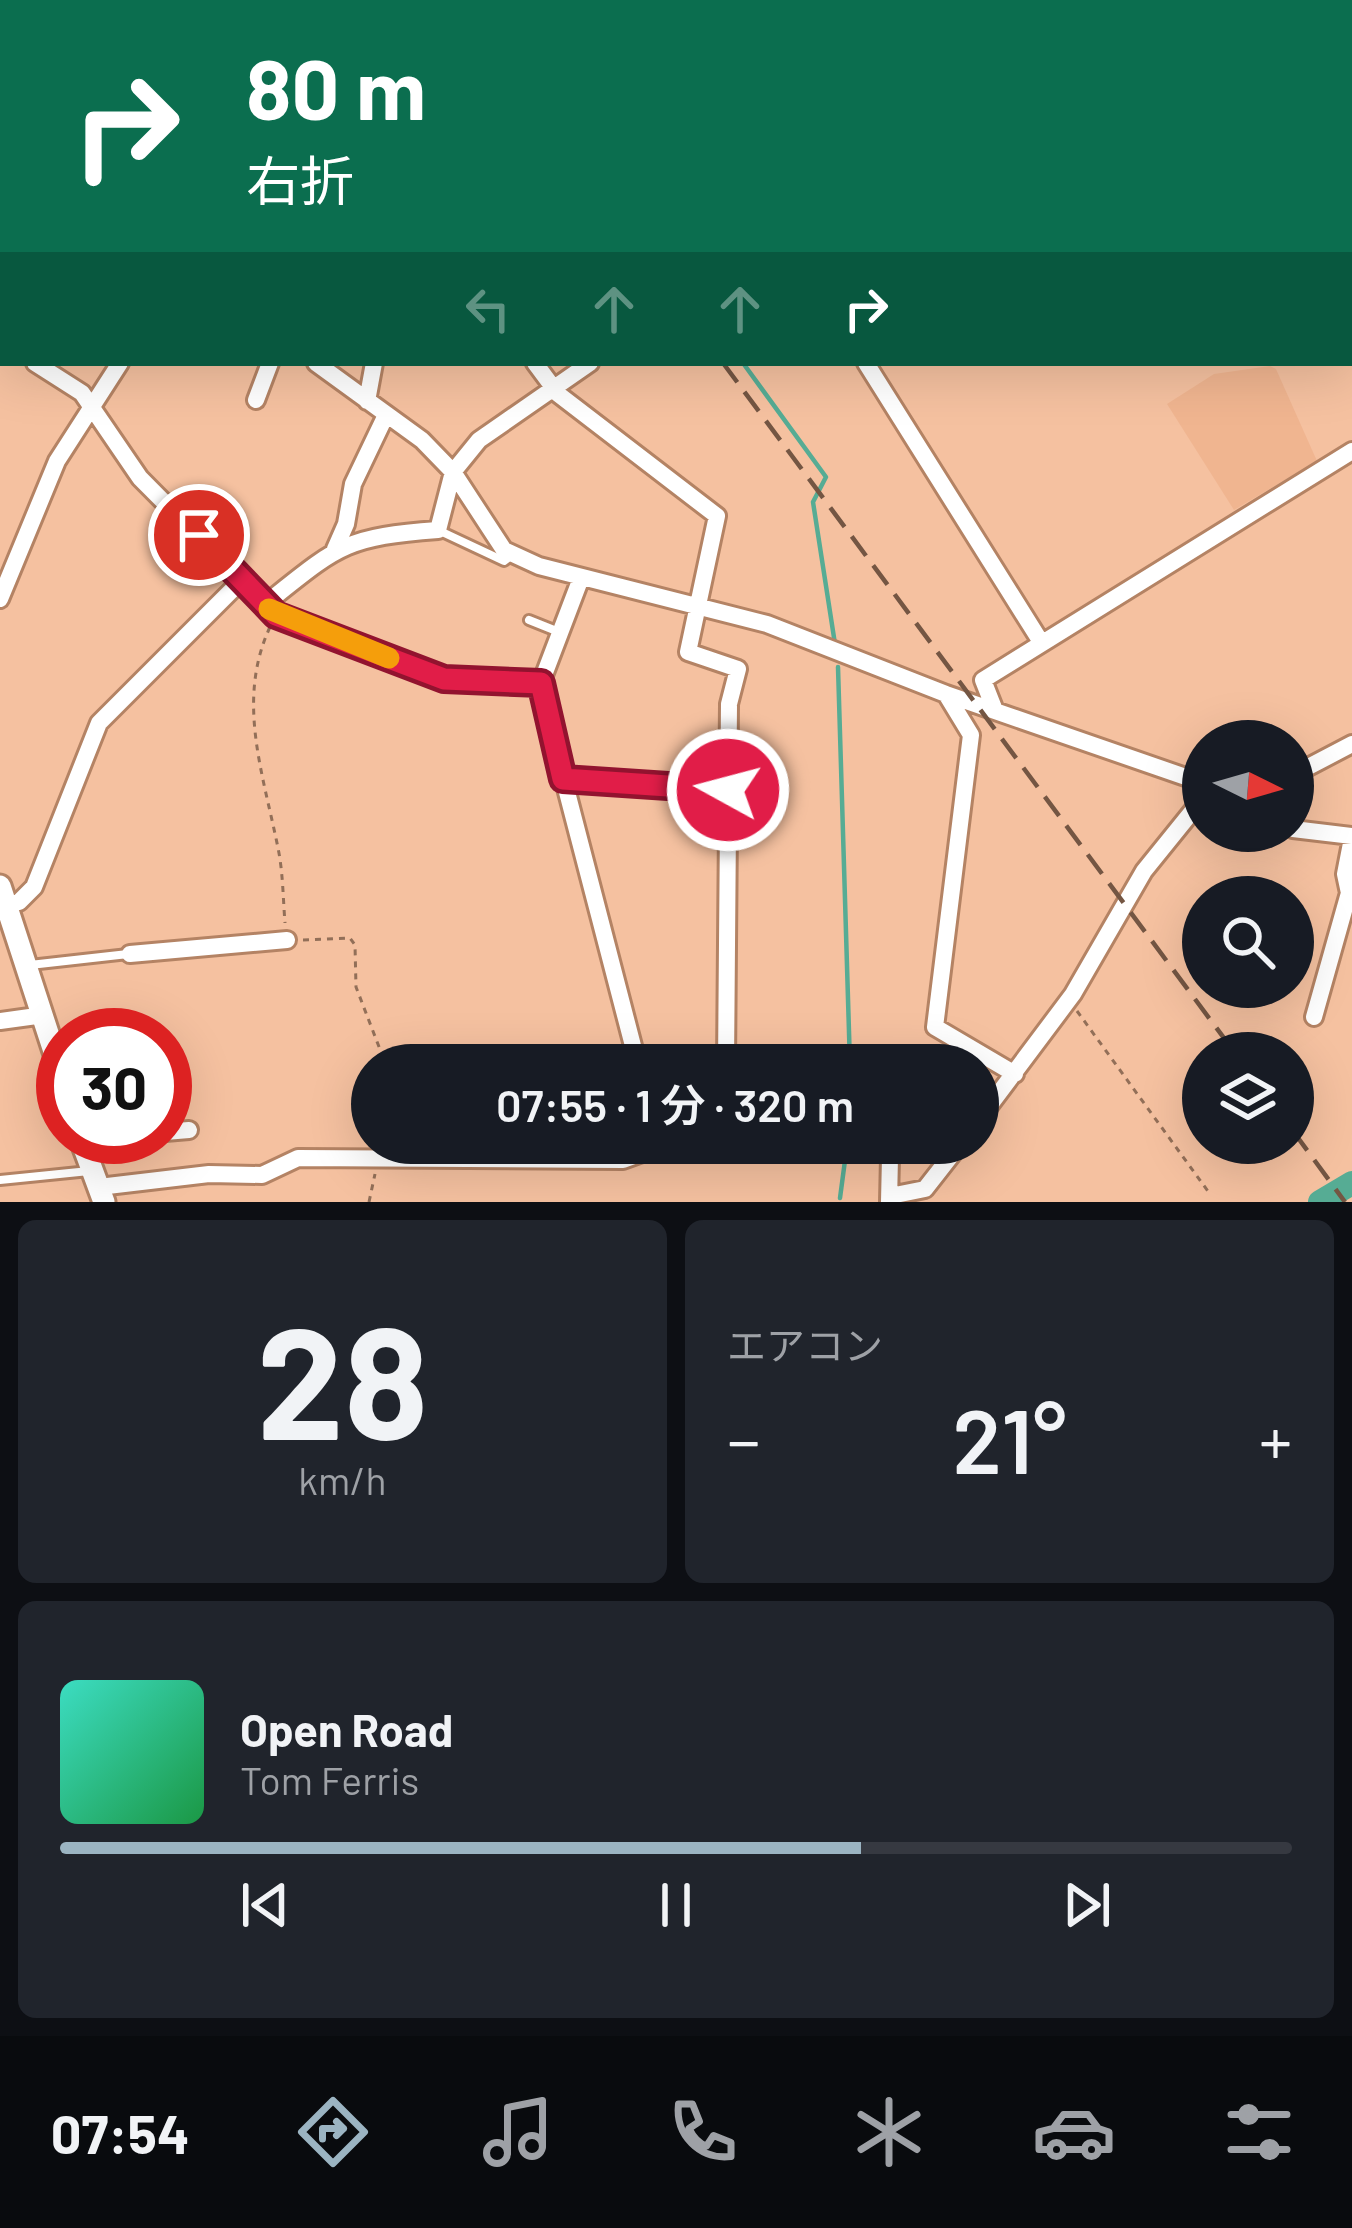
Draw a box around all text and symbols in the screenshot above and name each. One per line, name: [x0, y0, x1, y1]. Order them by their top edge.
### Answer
text: 80 m: [246, 36, 426, 137]
icon: right: [48, 48, 204, 204]
text: 右折: [246, 147, 354, 212]
icon: left: [455, 276, 521, 342]
icon: ahead: [581, 276, 647, 342]
icon: ahead: [707, 276, 773, 342]
icon: right: [833, 276, 899, 342]
pin: [148, 484, 250, 586]
icon: arrive: [166, 502, 232, 568]
north arrow: [1182, 720, 1314, 852]
map controls: [1182, 720, 1314, 1164]
position arrow: [665, 727, 791, 853]
button: search: [1182, 876, 1314, 1008]
speed limit sign: 30: [36, 1008, 192, 1164]
button: layers: [1182, 1032, 1314, 1164]
text: 07:55 · 1 分 · 320 m: [496, 1077, 854, 1131]
text: 28: [257, 1284, 428, 1471]
text: エアコン: [727, 1321, 883, 1368]
text: 21°: [952, 1384, 1067, 1492]
text: −: [727, 1399, 760, 1478]
text: +: [1259, 1399, 1292, 1478]
text: km/h: [298, 1456, 387, 1503]
text: Open Road: [240, 1702, 453, 1756]
text: Tom Ferris: [240, 1756, 419, 1803]
icon: previous: [232, 1872, 298, 1938]
icon: pause: [643, 1872, 709, 1938]
icon: next: [1054, 1872, 1120, 1938]
icon: directions: [291, 2090, 375, 2174]
icon: music: [476, 2090, 560, 2174]
icon: phone: [661, 2090, 745, 2174]
icon: climate: [847, 2090, 931, 2174]
icon: car: [1032, 2090, 1116, 2174]
icon: filters: [1217, 2090, 1301, 2174]
text: 07:54: [51, 2100, 190, 2165]

